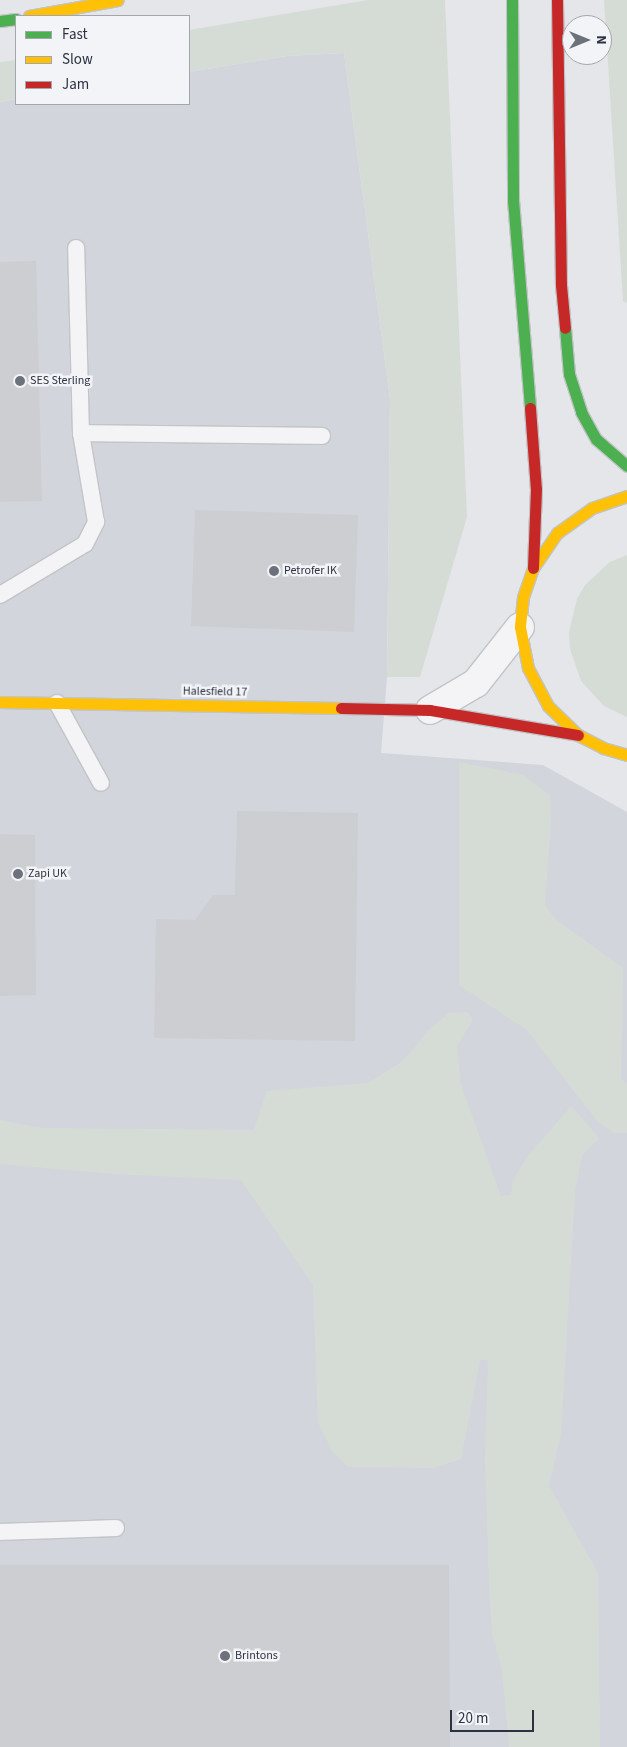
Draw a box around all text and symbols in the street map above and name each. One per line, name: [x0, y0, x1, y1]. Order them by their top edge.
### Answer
legend: [15, 15, 190, 105]
north arrow: [562, 15, 612, 65]
text: Fast: [62, 24, 88, 45]
text: N: [591, 35, 611, 45]
text: Slow: [62, 49, 93, 70]
text: Jam: [62, 74, 89, 95]
place label: SES Sterling: [30, 374, 90, 388]
marker: SES Sterling: [14, 375, 26, 387]
place label: Petrofer IK: [284, 564, 337, 578]
marker: Petrofer IK: [268, 565, 280, 577]
street label: Halesfield 17: [183, 684, 247, 700]
place label: Zapi UK: [28, 867, 67, 881]
marker: Zapi UK: [12, 868, 24, 880]
place label: Brintons: [235, 1649, 278, 1663]
marker: Brintons: [219, 1650, 231, 1662]
scale bar: [452, 1700, 536, 1732]
text: 20 m: [458, 1708, 488, 1729]

